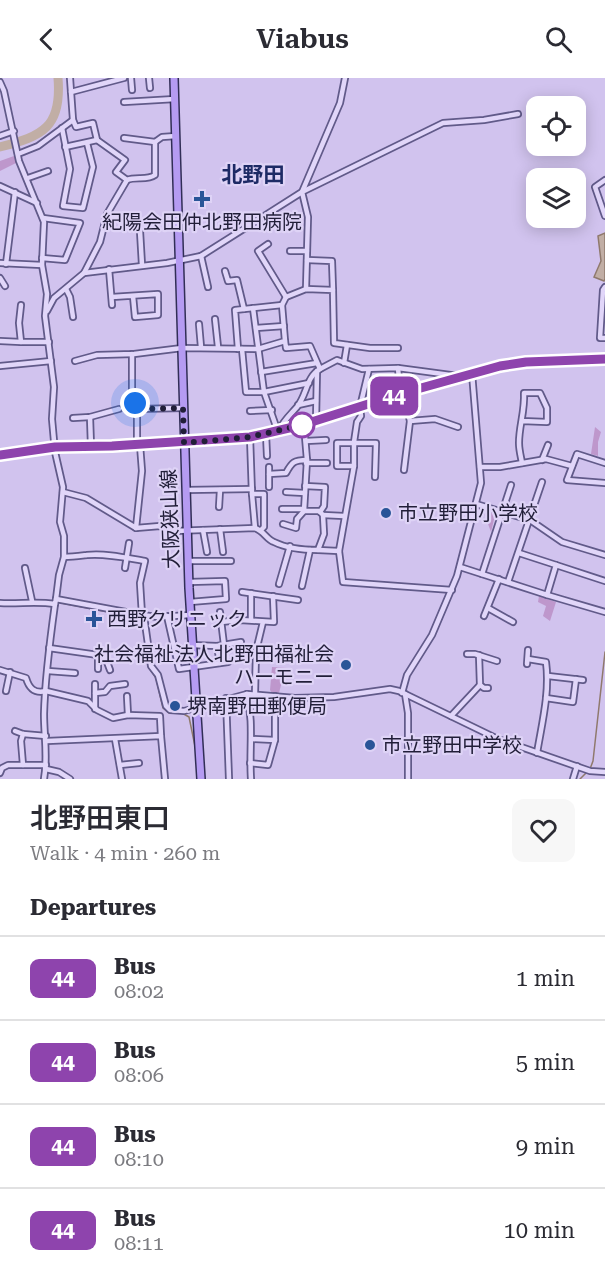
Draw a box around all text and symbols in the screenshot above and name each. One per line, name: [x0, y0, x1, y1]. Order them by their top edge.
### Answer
icon: back: [30, 23, 63, 56]
text: Viabus: [256, 23, 349, 55]
icon: search: [542, 23, 575, 56]
map controls: [526, 96, 586, 228]
button: locate: [526, 96, 586, 156]
district label: 北野田: [222, 163, 285, 187]
button: layers: [526, 168, 586, 228]
marker: 紀陽会田仲北野田病院: [193, 190, 211, 208]
place label: 紀陽会田仲北野田病院: [102, 210, 302, 234]
line badge: 44: [367, 376, 421, 416]
text: 44: [382, 384, 406, 408]
your location: [120, 388, 150, 418]
unlabelled marker: [289, 412, 315, 438]
street label: 大阪狭山線: [156, 469, 184, 569]
place label: 市立野田小学校: [398, 501, 538, 525]
marker: 市立野田小学校: [379, 506, 393, 520]
place label: 西野クリニック: [107, 607, 247, 631]
marker: 西野クリニック: [85, 610, 103, 628]
place label: 社会福祉法人北野田福祉会 ハーモニー: [94, 642, 334, 689]
marker: 社会福祉法人北野田福祉会 ハーモニー: [339, 658, 353, 672]
place label: 堺南野田郵便局: [187, 694, 327, 718]
marker: 堺南野田郵便局: [168, 699, 182, 713]
place label: 市立野田中学校: [382, 733, 522, 757]
marker: 市立野田中学校: [363, 738, 377, 752]
button: heart: [512, 799, 575, 862]
text: 北野田東口: [30, 802, 170, 835]
text: Walk · 4 min · 260 m: [30, 841, 220, 865]
text: Departures: [30, 895, 156, 920]
text: Bus: [114, 954, 156, 979]
text: 44: [51, 966, 75, 990]
text: 1 min: [516, 966, 575, 991]
text: 08:02: [114, 979, 164, 1003]
text: Bus: [114, 1038, 156, 1063]
text: 44: [51, 1050, 75, 1074]
text: 5 min: [516, 1050, 575, 1075]
text: 08:06: [114, 1063, 164, 1087]
text: Bus: [114, 1122, 156, 1147]
text: 44: [51, 1134, 75, 1158]
text: 9 min: [516, 1134, 575, 1159]
text: 08:10: [114, 1147, 164, 1171]
text: Bus: [114, 1206, 156, 1231]
text: 44: [51, 1218, 75, 1242]
text: 10 min: [504, 1218, 575, 1243]
text: 08:11: [114, 1231, 164, 1255]

